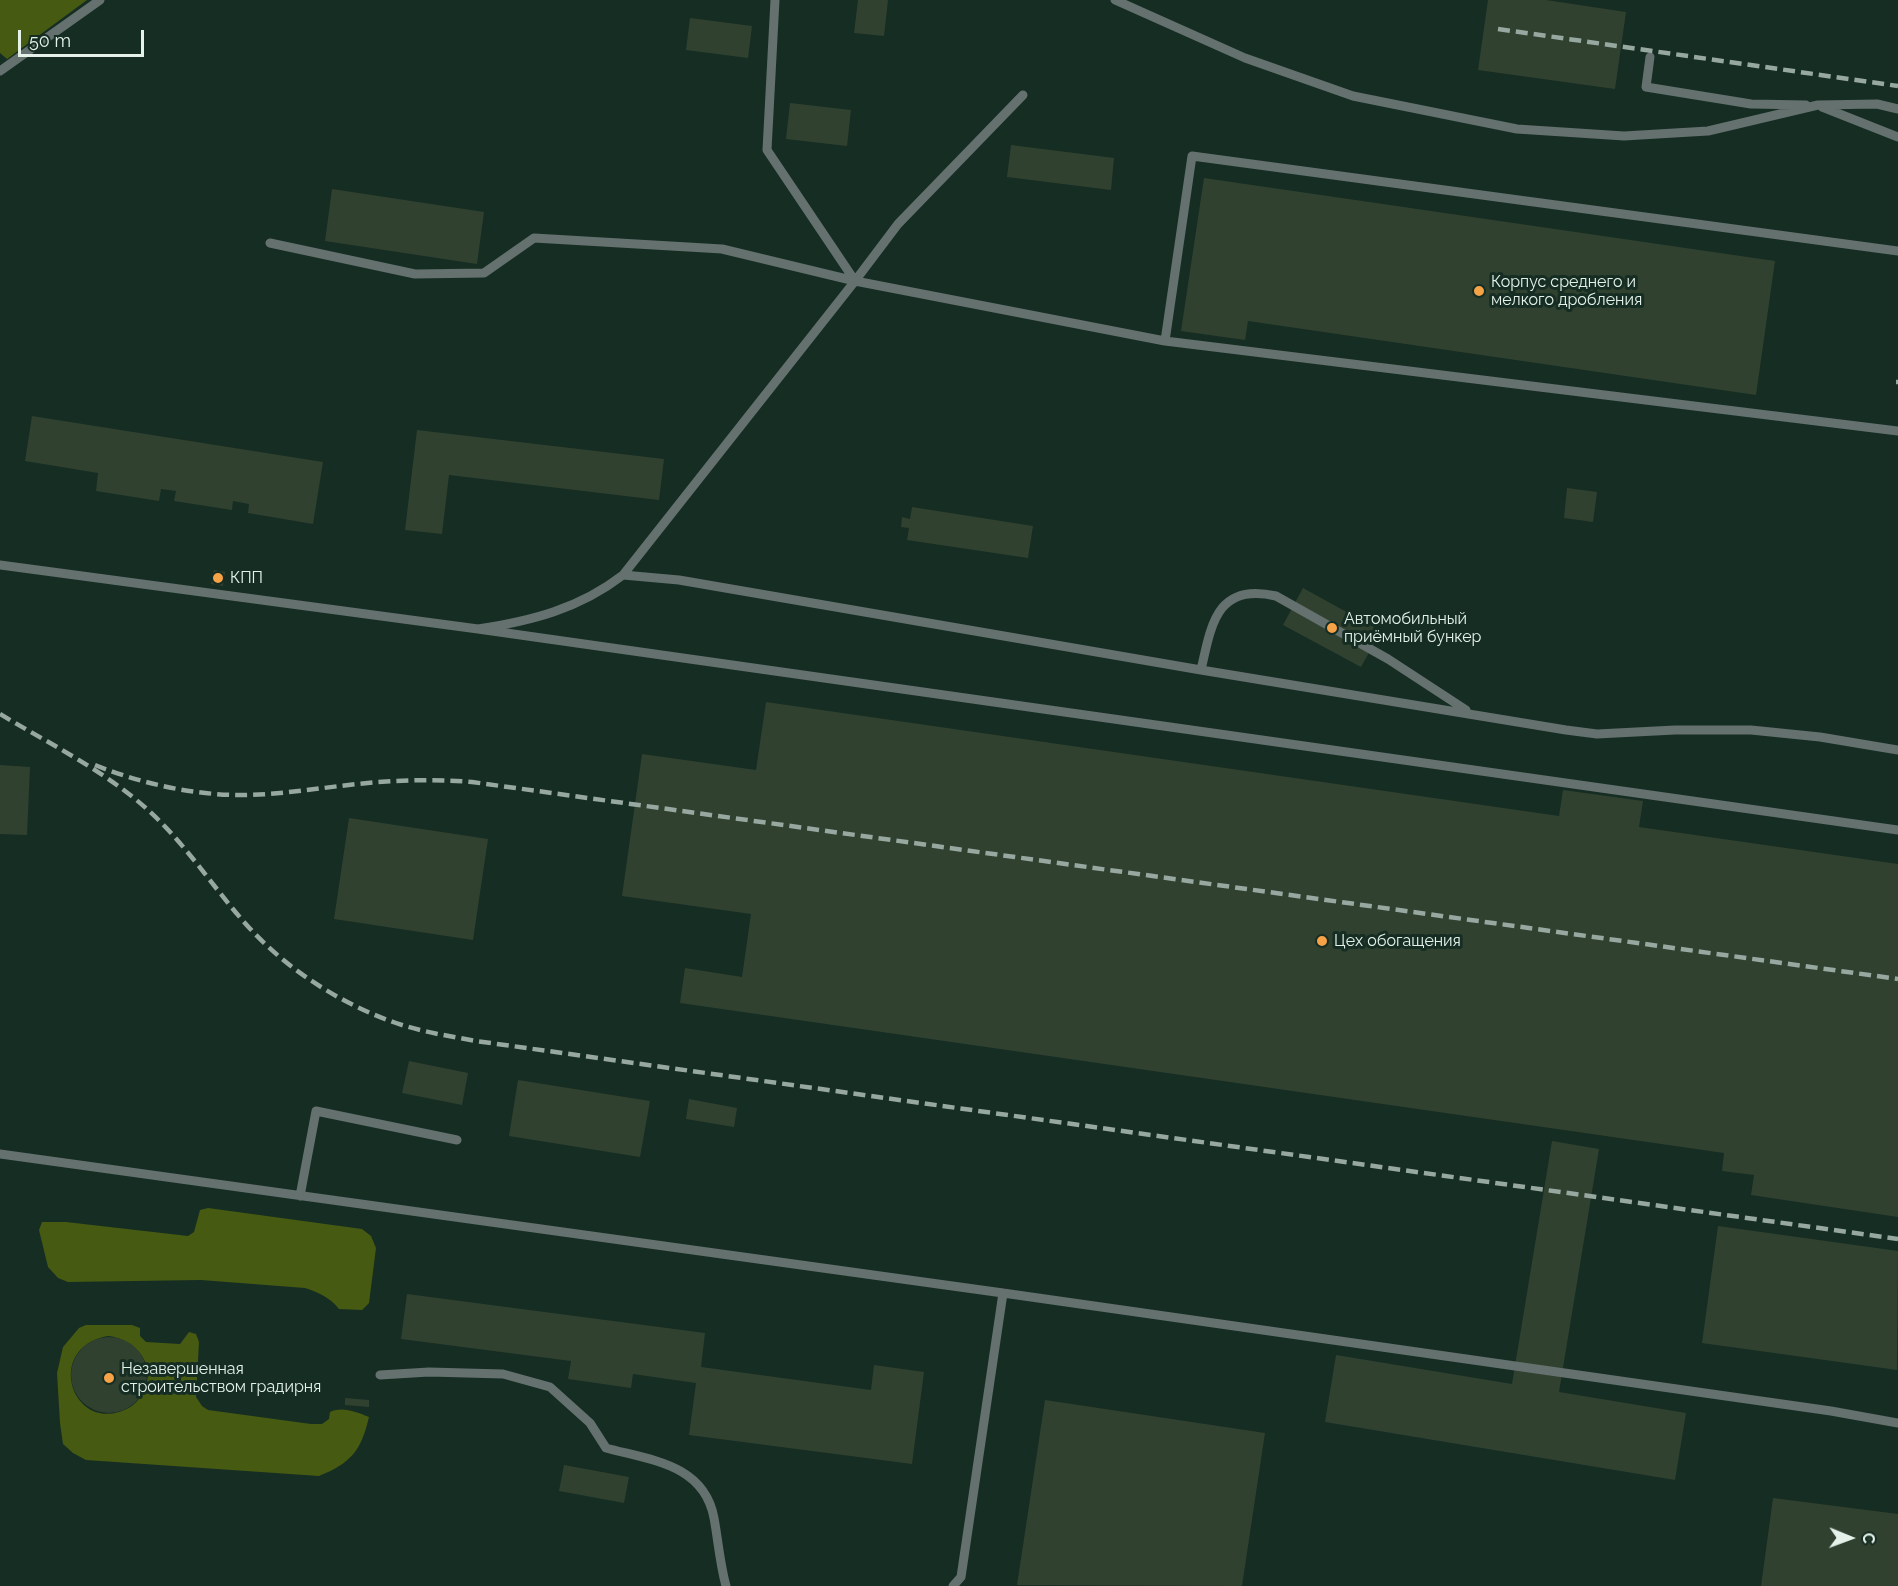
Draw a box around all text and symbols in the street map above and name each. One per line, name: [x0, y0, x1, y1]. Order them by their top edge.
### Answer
scale bar: [21, 18, 147, 56]
text: 50 m: [29, 30, 71, 51]
place label: Корпус среднего и мелкого дробления: [1491, 272, 1642, 310]
marker: Корпус среднего и мелкого дробления: [1472, 284, 1486, 298]
place label: КПП: [230, 568, 263, 588]
marker: КПП: [211, 571, 225, 585]
place label: Автомобильный приёмный бункер: [1344, 609, 1481, 647]
marker: Автомобильный приёмный бункер: [1325, 621, 1339, 635]
place label: Цех обогащения: [1334, 931, 1461, 951]
marker: Цех обогащения: [1315, 934, 1329, 948]
place label: Незавершенная строительством градирня: [121, 1359, 321, 1397]
marker: Незавершенная строительством градирня: [102, 1371, 116, 1385]
north arrow: [1820, 1508, 1880, 1568]
text: С: [1859, 1533, 1878, 1544]

